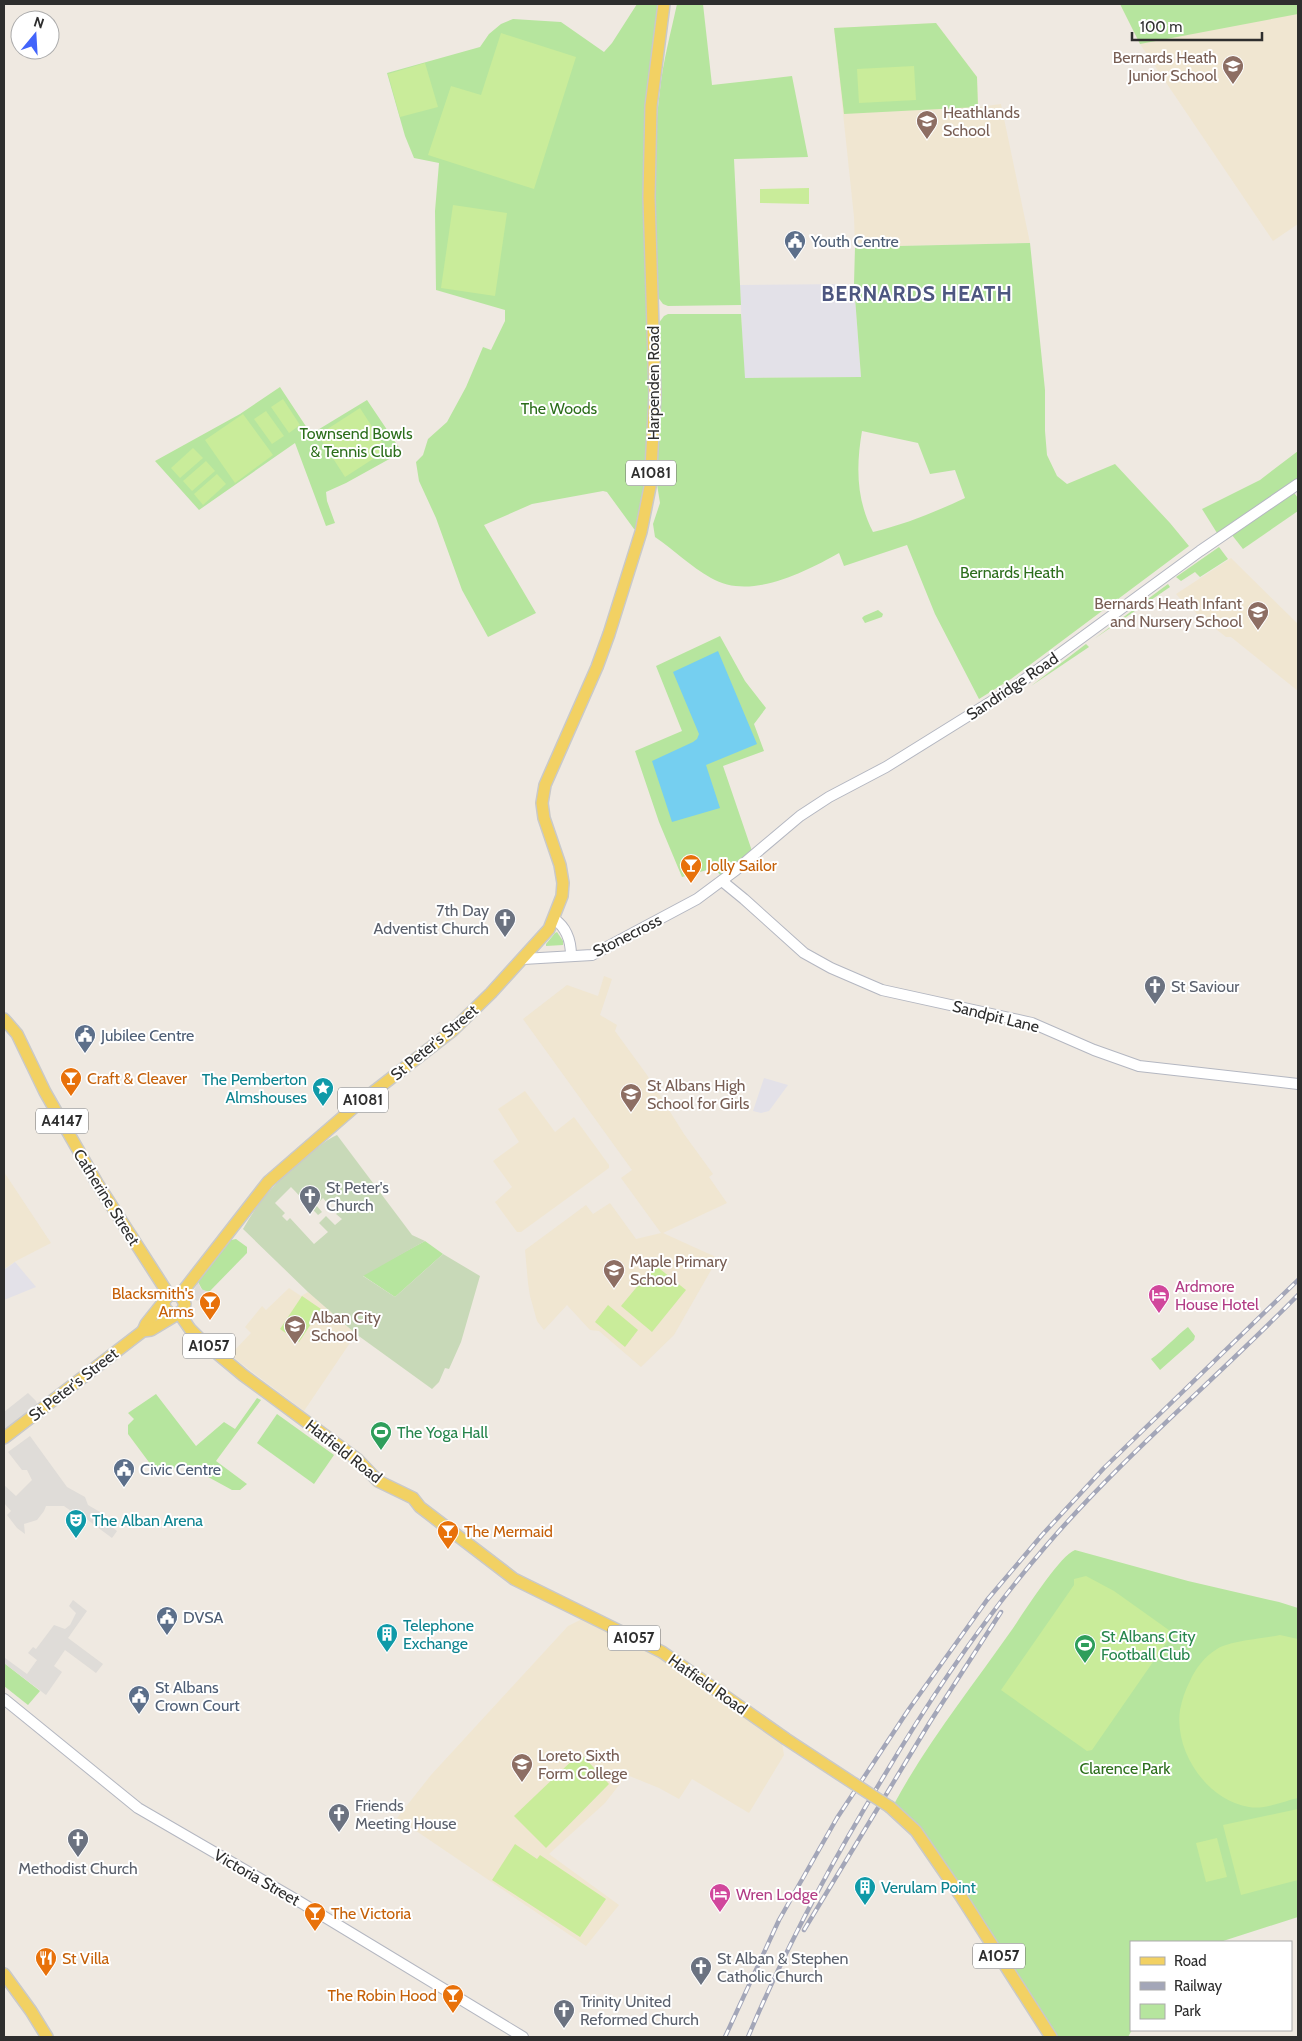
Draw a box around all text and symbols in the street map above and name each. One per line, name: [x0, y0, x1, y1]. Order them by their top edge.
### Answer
north arrow: [10, 10, 60, 60]
scale bar: [1132, 10, 1262, 42]
text: N: [32, 13, 47, 33]
text: 100 m: [1140, 18, 1182, 36]
place label: Bernards Heath Junior School: [1113, 48, 1217, 85]
school or university icon: Bernards Heath Junior School: [1221, 54, 1245, 85]
place label: Heathlands School: [943, 103, 1020, 140]
school or university icon: Heathlands School: [915, 109, 939, 140]
public building icon: Youth Centre: [783, 229, 807, 260]
place label: Youth Centre: [810, 232, 899, 251]
district label: BERNARDS HEATH: [821, 281, 1013, 306]
street label: Harpenden Road: [644, 326, 663, 440]
park label: The Woods: [521, 399, 598, 418]
park label: Townsend Bowls & Tennis Club: [299, 424, 413, 461]
road number: A1081: [626, 460, 676, 486]
park label: Bernards Heath: [960, 563, 1064, 582]
place label: Bernards Heath Infant and Nursery School: [1094, 594, 1243, 631]
school or university icon: Bernards Heath Infant and Nursery School: [1246, 600, 1270, 631]
street label: Sandridge Road: [963, 649, 1062, 724]
bar icon: Jolly Sailor: [679, 853, 703, 884]
place label: Jolly Sailor: [706, 856, 778, 875]
place label: 7th Day Adventist Church: [374, 901, 489, 938]
church icon: 7th Day Adventist Church: [493, 907, 517, 938]
street label: Stonecross: [590, 910, 665, 961]
church icon: St Saviour: [1143, 974, 1167, 1005]
place label: St Saviour: [1171, 977, 1240, 996]
street label: Sandpit Lane: [950, 997, 1041, 1036]
street label: St Peter's Street: [387, 1000, 482, 1084]
public building icon: Jubilee Centre: [73, 1023, 97, 1054]
place label: Jubilee Centre: [100, 1026, 194, 1045]
bar icon: Craft & Cleaver: [59, 1066, 83, 1097]
place label: Craft & Cleaver: [87, 1069, 188, 1088]
place label: The Pemberton Almshouses: [202, 1070, 307, 1107]
place icon: The Pemberton Almshouses: [311, 1076, 335, 1107]
place label: St Albans High School for Girls: [647, 1076, 750, 1113]
school or university icon: St Albans High School for Girls: [619, 1082, 643, 1113]
road number: A1081: [338, 1088, 388, 1112]
road number: A4147: [36, 1108, 88, 1134]
street label: Catherine Street: [69, 1146, 144, 1249]
place label: St Peter's Church: [326, 1178, 389, 1215]
church icon: St Peter's Church: [298, 1184, 322, 1215]
place label: Maple Primary School: [630, 1252, 727, 1289]
school or university icon: Maple Primary School: [602, 1258, 626, 1289]
place label: Ardmore House Hotel: [1175, 1277, 1259, 1314]
hotel icon: Ardmore House Hotel: [1147, 1283, 1171, 1314]
place label: Blacksmith's Arms: [112, 1284, 194, 1321]
bar icon: Blacksmith's Arms: [198, 1290, 222, 1321]
place label: Alban City School: [311, 1308, 381, 1345]
school or university icon: Alban City School: [283, 1314, 307, 1345]
road number: A1057: [183, 1334, 235, 1358]
street label: St Peter's Street: [25, 1343, 122, 1425]
street label: Hatfield Road: [302, 1416, 386, 1487]
sports icon: The Yoga Hall: [369, 1420, 393, 1451]
place label: The Yoga Hall: [397, 1423, 488, 1442]
public building icon: Civic Centre: [112, 1457, 136, 1488]
place label: Civic Centre: [140, 1460, 221, 1479]
theatre icon: The Alban Arena: [64, 1508, 88, 1539]
place label: The Alban Arena: [92, 1511, 203, 1530]
bar icon: The Mermaid: [436, 1519, 460, 1550]
place label: The Mermaid: [464, 1522, 553, 1541]
public building icon: DVSA: [155, 1605, 179, 1636]
place label: DVSA: [183, 1608, 224, 1627]
place label: Telephone Exchange: [403, 1616, 474, 1653]
building icon: Telephone Exchange: [375, 1622, 399, 1653]
road number: A1057: [608, 1626, 660, 1650]
place label: St Albans City Football Club: [1101, 1627, 1196, 1664]
sports icon: St Albans City Football Club: [1073, 1633, 1097, 1664]
street label: Hatfield Road: [665, 1650, 751, 1719]
place label: St Albans Crown Court: [155, 1678, 240, 1715]
public building icon: St Albans Crown Court: [127, 1684, 151, 1715]
place label: Loreto Sixth Form College: [538, 1746, 627, 1783]
school or university icon: Loreto Sixth Form College: [510, 1752, 534, 1783]
park label: Clarence Park: [1079, 1759, 1171, 1778]
place label: Friends Meeting House: [355, 1796, 457, 1833]
church icon: Friends Meeting House: [327, 1802, 351, 1833]
church icon: Methodist Church: [66, 1827, 90, 1858]
street label: Victoria Street: [210, 1845, 304, 1910]
place label: Methodist Church: [18, 1859, 138, 1878]
building icon: Verulam Point: [853, 1875, 877, 1906]
place label: Verulam Point: [881, 1878, 976, 1897]
hotel icon: Wren Lodge: [708, 1882, 732, 1913]
place label: Wren Lodge: [736, 1885, 818, 1904]
bar icon: The Victoria: [303, 1901, 327, 1932]
place label: The Victoria: [331, 1904, 412, 1923]
legend: [1130, 1941, 1292, 2031]
road number: A1057: [973, 1944, 1025, 1968]
restaurant icon: St Villa: [34, 1946, 58, 1977]
place label: St Villa: [62, 1949, 110, 1968]
place label: St Alban & Stephen Catholic Church: [717, 1949, 848, 1986]
text: Road: [1174, 1952, 1207, 1970]
church icon: St Alban & Stephen Catholic Church: [689, 1955, 713, 1986]
text: Railway: [1174, 1977, 1223, 1995]
bar icon: The Robin Hood: [441, 1983, 465, 2014]
place label: The Robin Hood: [328, 1986, 437, 2005]
place label: Trinity United Reformed Church: [580, 1992, 699, 2029]
church icon: Trinity United Reformed Church: [552, 1998, 576, 2029]
text: Park: [1174, 2002, 1201, 2020]

